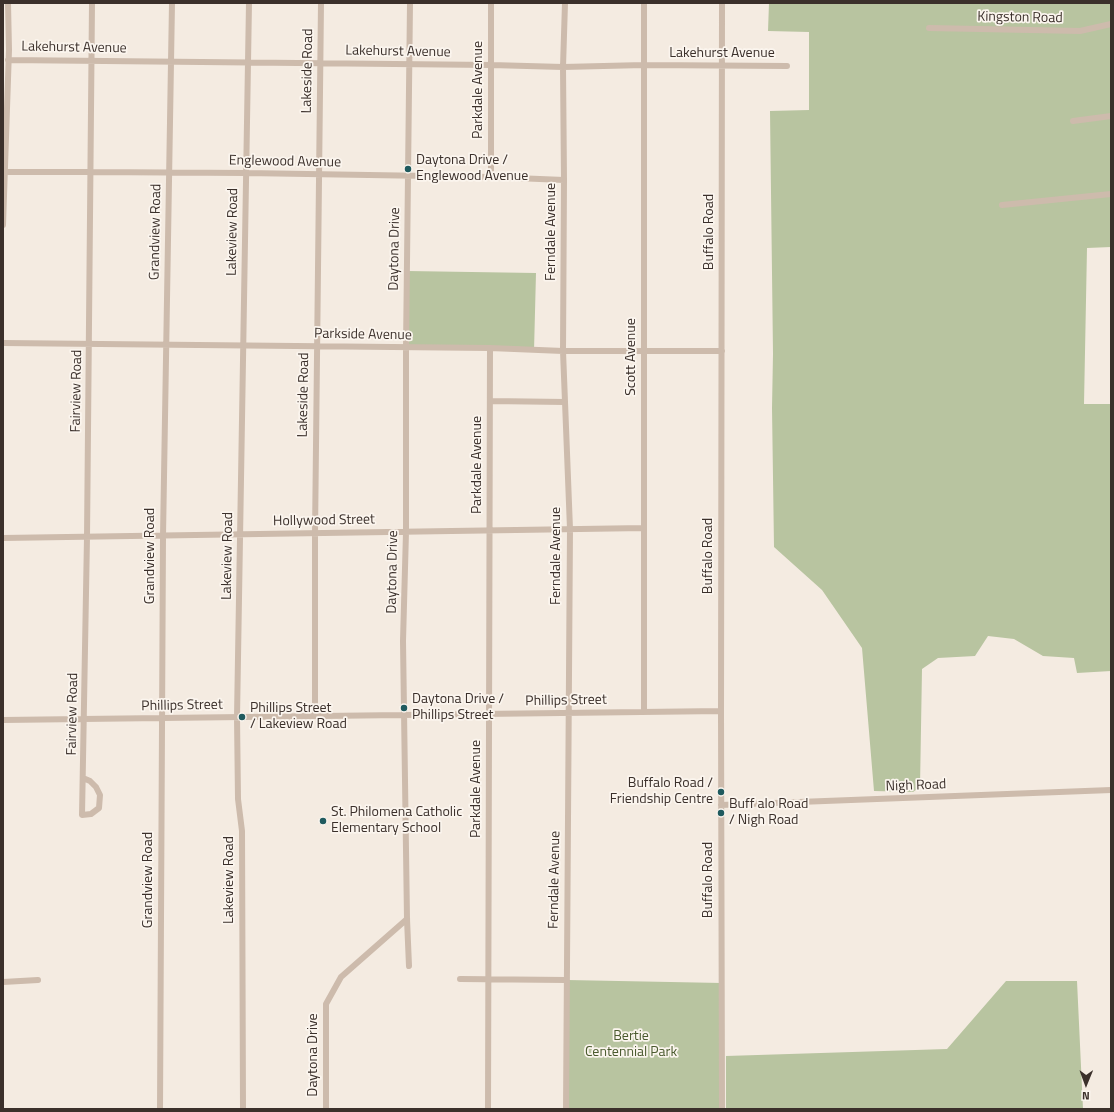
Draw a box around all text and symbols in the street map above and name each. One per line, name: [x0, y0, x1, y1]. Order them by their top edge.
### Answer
street label: Kingston Road: [977, 9, 1063, 27]
street label: Lakeside Road: [299, 28, 317, 114]
street label: Lakehurst Avenue: [21, 39, 127, 57]
street label: Parkdale Avenue: [471, 41, 487, 139]
street label: Lakehurst Avenue: [345, 43, 451, 61]
street label: Lakehurst Avenue: [669, 46, 775, 62]
street label: Englewood Avenue: [229, 153, 341, 171]
place label: Daytona Drive / Englewood Avenue: [416, 153, 528, 186]
marker: Daytona Drive / Englewood Avenue: [403, 164, 413, 174]
street label: Ferndale Avenue: [544, 183, 560, 281]
street label: Grandview Road: [147, 184, 165, 280]
street label: Lakeview Road: [224, 188, 242, 276]
street label: Buffalo Road: [702, 194, 718, 270]
street label: Daytona Drive: [386, 207, 404, 291]
street label: Scott Avenue: [624, 318, 640, 396]
street label: Parkside Avenue: [314, 326, 412, 344]
street label: Fairview Road: [68, 350, 86, 432]
street label: Lakeside Road: [295, 352, 313, 438]
street label: Parkdale Avenue: [470, 416, 486, 514]
street label: Ferndale Avenue: [549, 507, 565, 605]
street label: Grandview Road: [143, 508, 159, 604]
street label: Lakeview Road: [219, 512, 237, 600]
street label: Hollywood Street: [273, 512, 375, 530]
street label: Buffalo Road: [701, 518, 717, 594]
street label: Daytona Drive: [384, 530, 402, 614]
street label: Fairview Road: [64, 673, 82, 755]
place label: Daytona Drive / Phillips Street: [412, 692, 504, 724]
street label: Phillips Street: [525, 692, 607, 710]
street label: Phillips Street: [141, 697, 223, 715]
place label: Phillips Street / Lakeview Road: [250, 701, 347, 734]
marker: Daytona Drive / Phillips Street: [399, 703, 409, 713]
marker: Phillips Street / Lakeview Road: [237, 712, 247, 722]
street label: Parkdale Avenue: [469, 740, 485, 838]
place label: Buffalo Road / Friendship Centre: [610, 776, 713, 808]
street label: Nigh Road: [885, 777, 947, 795]
marker: Buffalo Road / Friendship Centre: [716, 787, 726, 797]
place label: Buff alo Road / Nigh Road: [729, 797, 808, 830]
place label: St. Philomena Catholic Elementary School: [331, 805, 462, 838]
marker: Buff alo Road / Nigh Road: [716, 808, 726, 818]
marker: St. Philomena Catholic Elementary School: [318, 816, 328, 826]
street label: Ferndale Avenue: [546, 831, 564, 929]
street label: Grandview Road: [141, 832, 157, 928]
street label: Lakeview Road: [222, 836, 238, 924]
street label: Buffalo Road: [701, 842, 717, 918]
street label: Daytona Drive: [306, 1013, 322, 1097]
park label: Bertie Centennial Park: [585, 1029, 677, 1062]
north arrow: [1066, 1064, 1106, 1104]
text: N: [1082, 1088, 1090, 1104]

